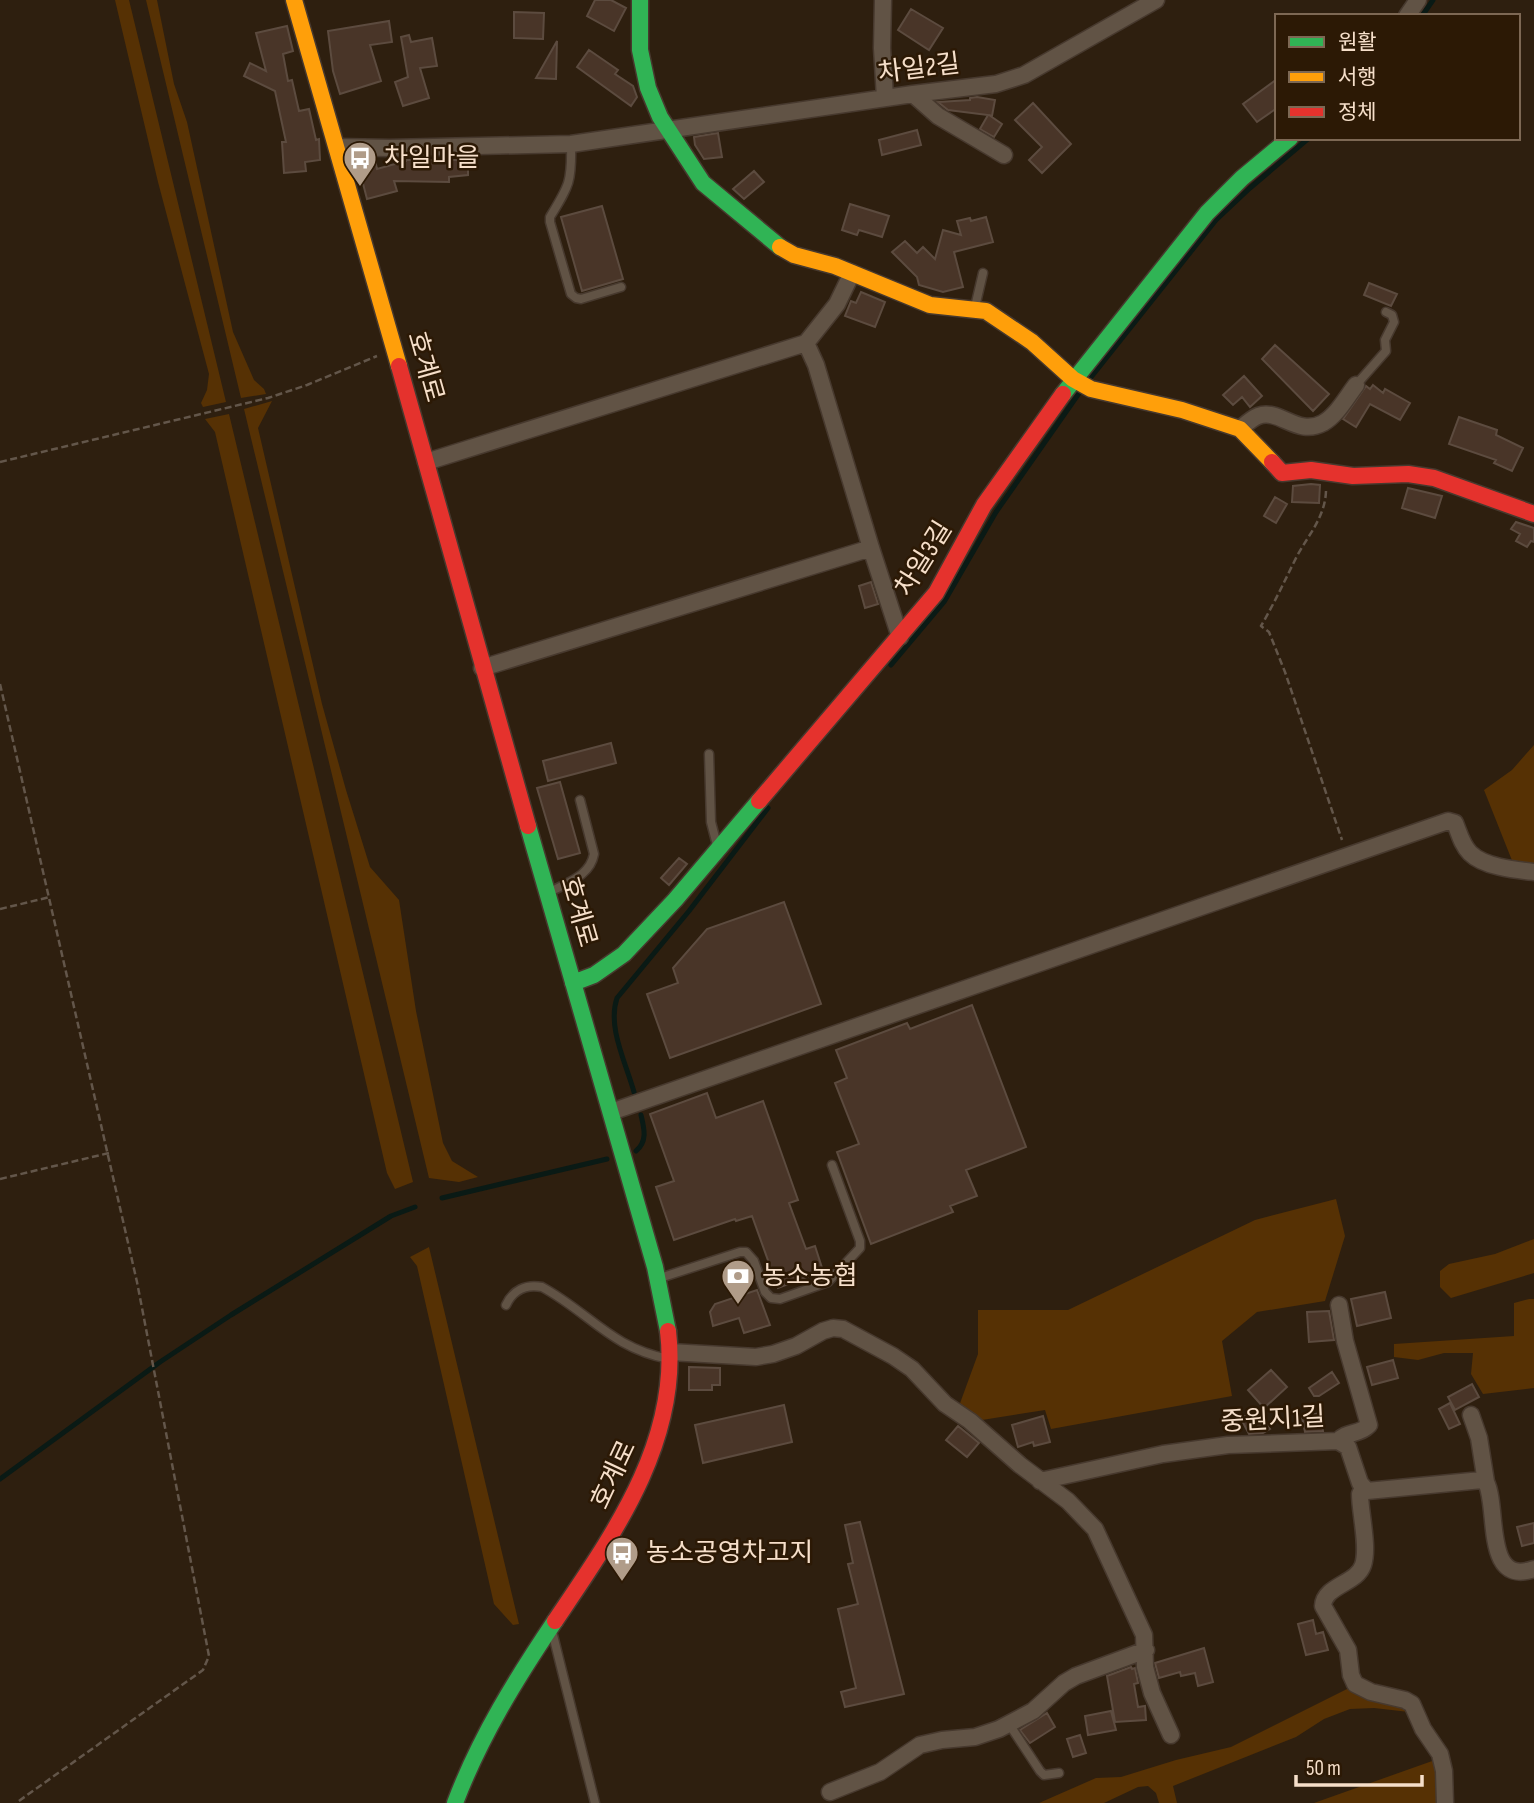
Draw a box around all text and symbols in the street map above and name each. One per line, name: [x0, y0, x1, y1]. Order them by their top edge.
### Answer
legend: [1275, 14, 1520, 140]
text: 원활: [1338, 30, 1377, 55]
street label: 차일2길: [876, 49, 962, 89]
text: 서행: [1338, 65, 1377, 90]
text: 정체: [1338, 100, 1377, 125]
bus stop icon: 차일마을: [341, 139, 379, 188]
place label: 차일마을: [384, 143, 480, 174]
street label: 호계로: [400, 328, 450, 406]
street label: 차일3길: [889, 516, 959, 602]
street label: 호계로: [553, 873, 603, 951]
bank icon: 농소농협: [719, 1257, 757, 1306]
place label: 농소농협: [762, 1261, 858, 1292]
street label: 중원지1길: [1220, 1402, 1326, 1438]
street label: 호계로: [585, 1436, 643, 1514]
bus stop icon: 농소공영차고지: [603, 1534, 641, 1583]
place label: 농소공영차고지: [646, 1538, 813, 1569]
scale bar: [1296, 1744, 1422, 1788]
text: 50 m: [1306, 1756, 1341, 1781]

